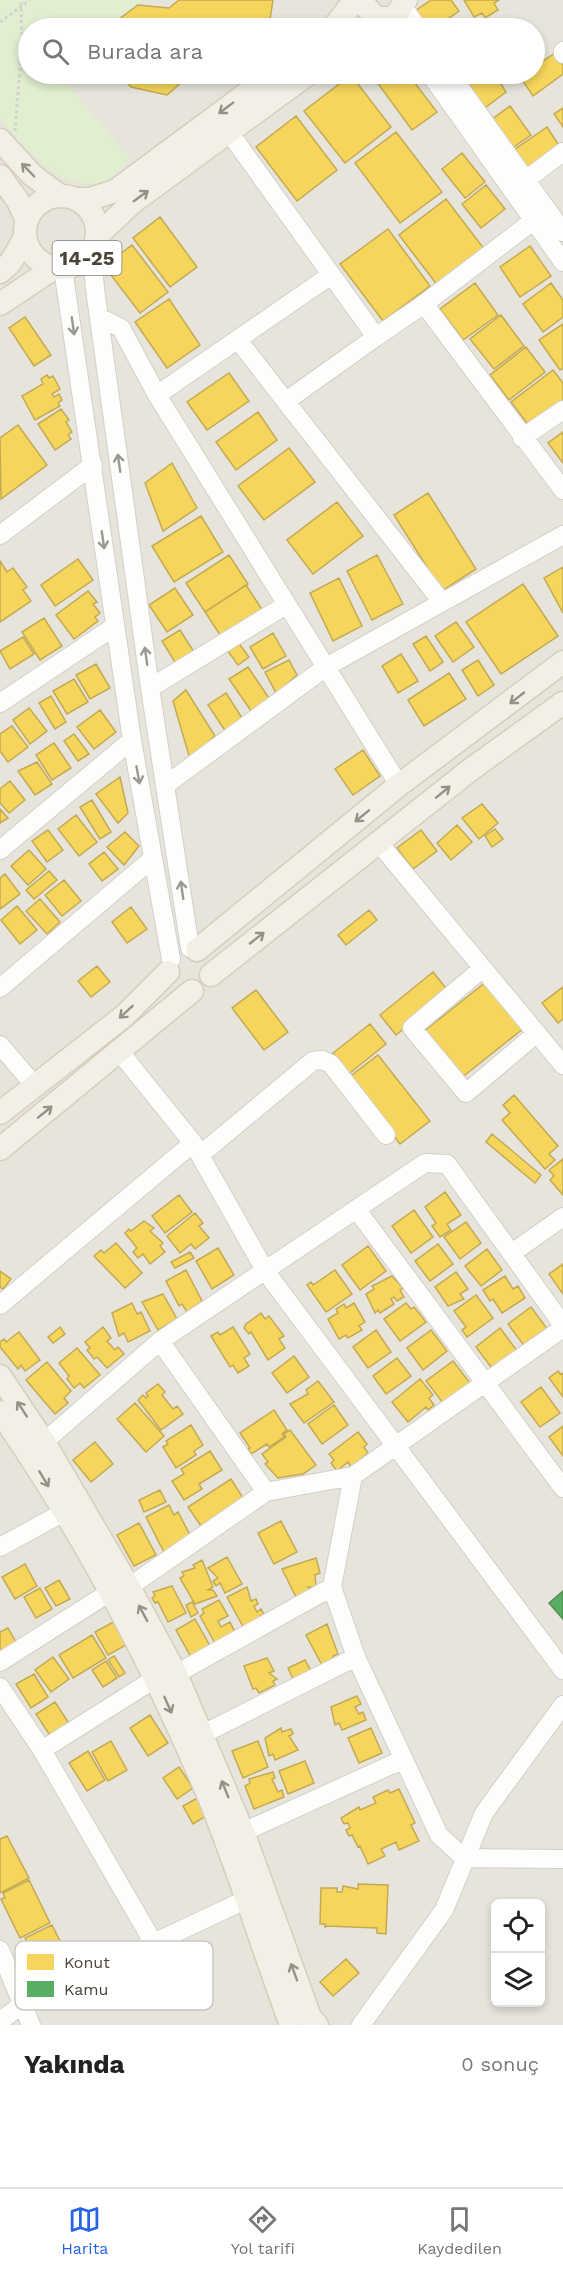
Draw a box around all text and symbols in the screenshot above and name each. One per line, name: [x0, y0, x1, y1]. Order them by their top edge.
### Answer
search box: [18, 18, 545, 84]
icon: search: [39, 35, 72, 68]
text: Burada ara: [87, 39, 203, 64]
one-way arrow: [218, 102, 234, 115]
one-way arrow: [21, 163, 35, 178]
one-way arrow: [133, 190, 149, 202]
road number: 14-25: [52, 241, 122, 275]
one-way arrow: [68, 316, 79, 336]
one-way arrow: [114, 453, 125, 473]
one-way arrow: [98, 530, 109, 550]
one-way arrow: [140, 646, 151, 666]
one-way arrow: [509, 691, 525, 704]
one-way arrow: [133, 764, 144, 784]
one-way arrow: [435, 785, 451, 798]
one-way arrow: [354, 810, 370, 823]
one-way arrow: [177, 881, 188, 900]
one-way arrow: [249, 932, 265, 945]
one-way arrow: [119, 1005, 134, 1020]
one-way arrow: [37, 1105, 52, 1119]
one-way arrow: [16, 1401, 28, 1418]
one-way arrow: [38, 1470, 50, 1487]
one-way arrow: [137, 1604, 148, 1622]
one-way arrow: [162, 1695, 174, 1713]
one-way arrow: [219, 1781, 230, 1799]
map controls: [491, 1899, 545, 2007]
button: locate: [491, 1899, 545, 1953]
legend: [15, 1941, 213, 2010]
text: Konut: [64, 1953, 110, 1972]
button: layers: [491, 1953, 545, 2007]
one-way arrow: [287, 1963, 298, 1982]
text: Kamu: [64, 1980, 108, 1999]
text: Yakında: [24, 2049, 125, 2079]
text: 0 sonuç: [461, 2052, 539, 2076]
tab: Harita: [61, 2203, 108, 2258]
tab: Yol tarifi: [231, 2203, 295, 2258]
tab: Kaydedilen: [417, 2203, 502, 2258]

